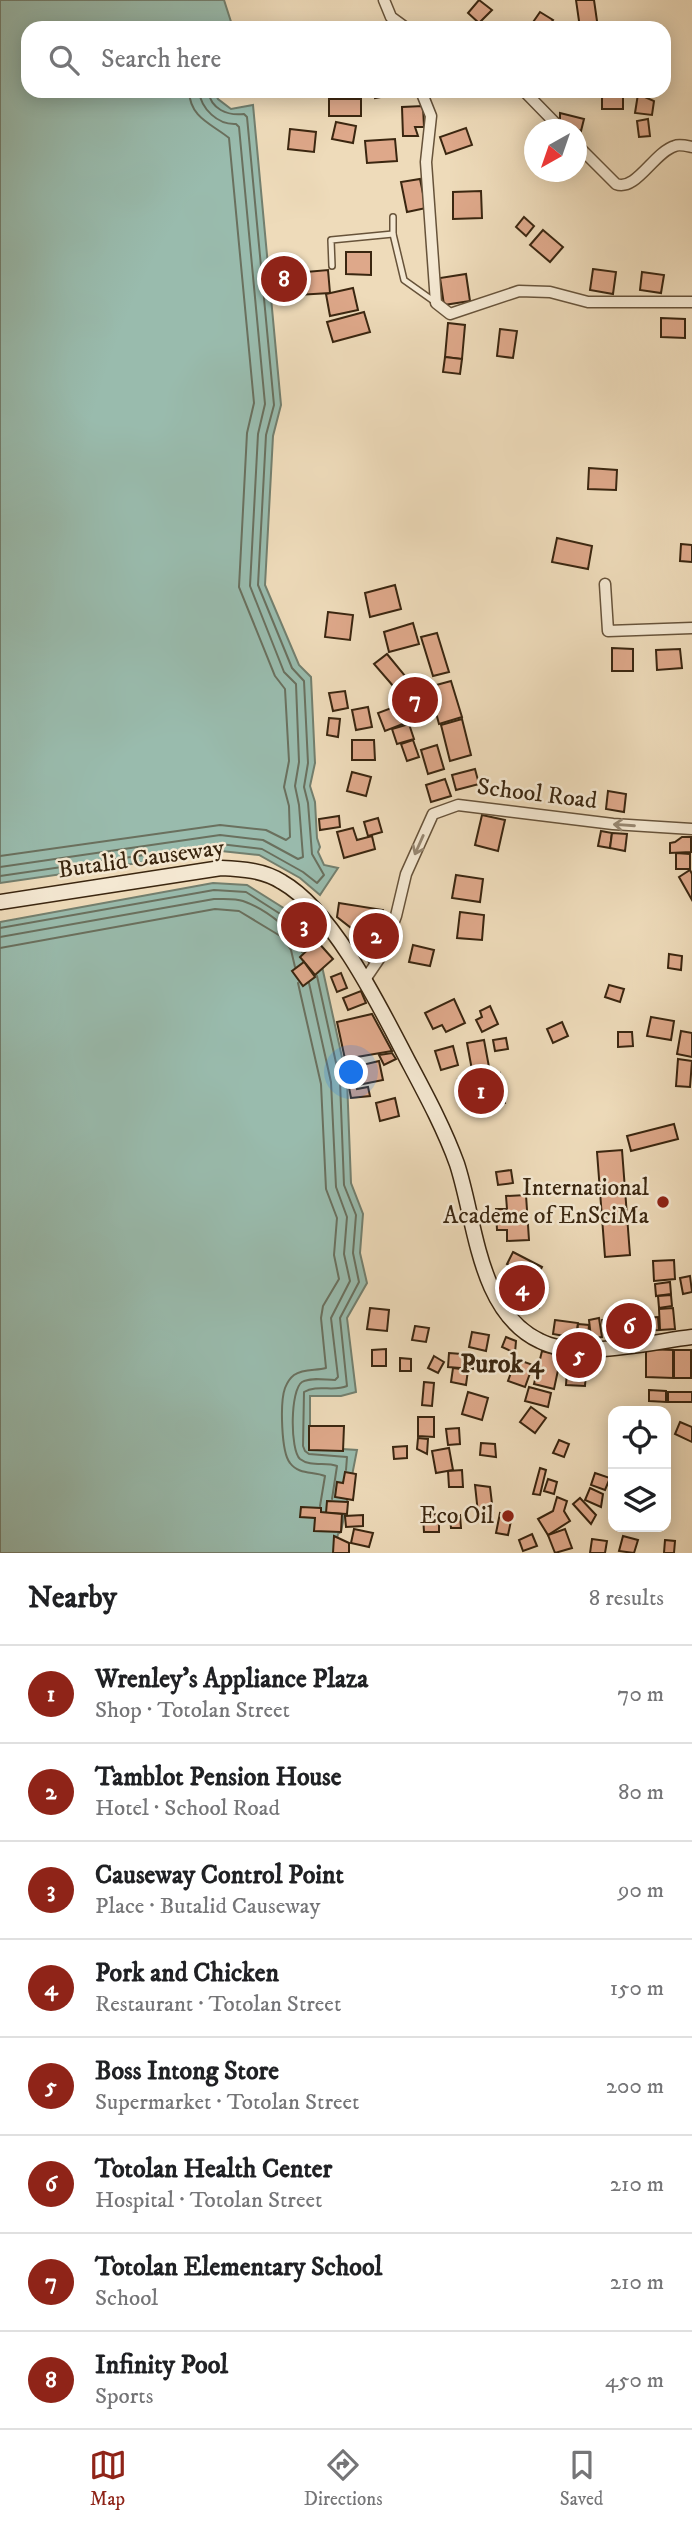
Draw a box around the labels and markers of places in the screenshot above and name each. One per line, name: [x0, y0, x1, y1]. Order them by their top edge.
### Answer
pin: 8: [261, 253, 307, 305]
pin: 7: [392, 674, 438, 726]
pin: 3: [281, 899, 327, 951]
pin: 2: [353, 910, 399, 962]
pin: 1: [458, 1065, 504, 1117]
place label: International Academe of EnSciMa: [443, 1173, 650, 1231]
marker: International Academe of EnSciMa: [655, 1194, 671, 1210]
pin: 4: [499, 1262, 545, 1314]
pin: 6: [606, 1300, 652, 1352]
pin: 5: [556, 1329, 602, 1381]
place label: Eco Oil: [419, 1501, 495, 1531]
marker: Eco Oil: [500, 1508, 516, 1524]

